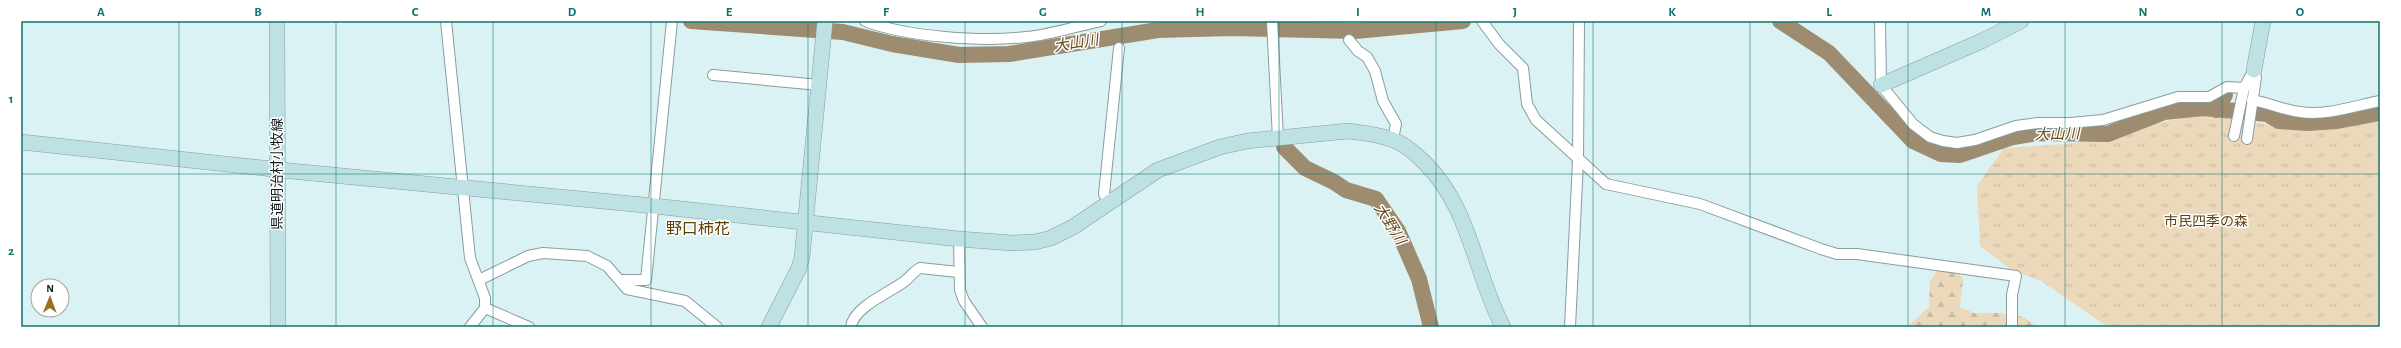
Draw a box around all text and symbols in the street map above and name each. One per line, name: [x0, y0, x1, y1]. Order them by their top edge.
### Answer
text: A: [97, 6, 105, 19]
text: B: [254, 6, 262, 19]
text: C: [412, 6, 419, 19]
text: D: [568, 6, 577, 19]
text: E: [726, 6, 733, 19]
text: F: [883, 6, 890, 19]
text: G: [1039, 6, 1047, 19]
text: H: [1195, 6, 1205, 19]
text: I: [1356, 6, 1360, 19]
text: J: [1513, 6, 1517, 19]
text: K: [1668, 6, 1676, 19]
text: L: [1826, 6, 1832, 19]
text: M: [1981, 6, 1991, 19]
text: N: [2138, 6, 2148, 19]
text: O: [2296, 6, 2305, 19]
water label: 大山川: [1053, 31, 1101, 54]
text: 1: [9, 93, 13, 106]
street label: 県道明治村小牧線: [269, 118, 285, 230]
water label: 大山川: [2034, 126, 2082, 142]
water label: 大野川: [1371, 201, 1410, 249]
park label: 市民四季の森: [2164, 214, 2248, 229]
district label: 野口柿花: [666, 220, 730, 237]
text: 2: [8, 245, 14, 258]
north arrow: [30, 278, 70, 318]
text: N: [46, 283, 54, 294]

